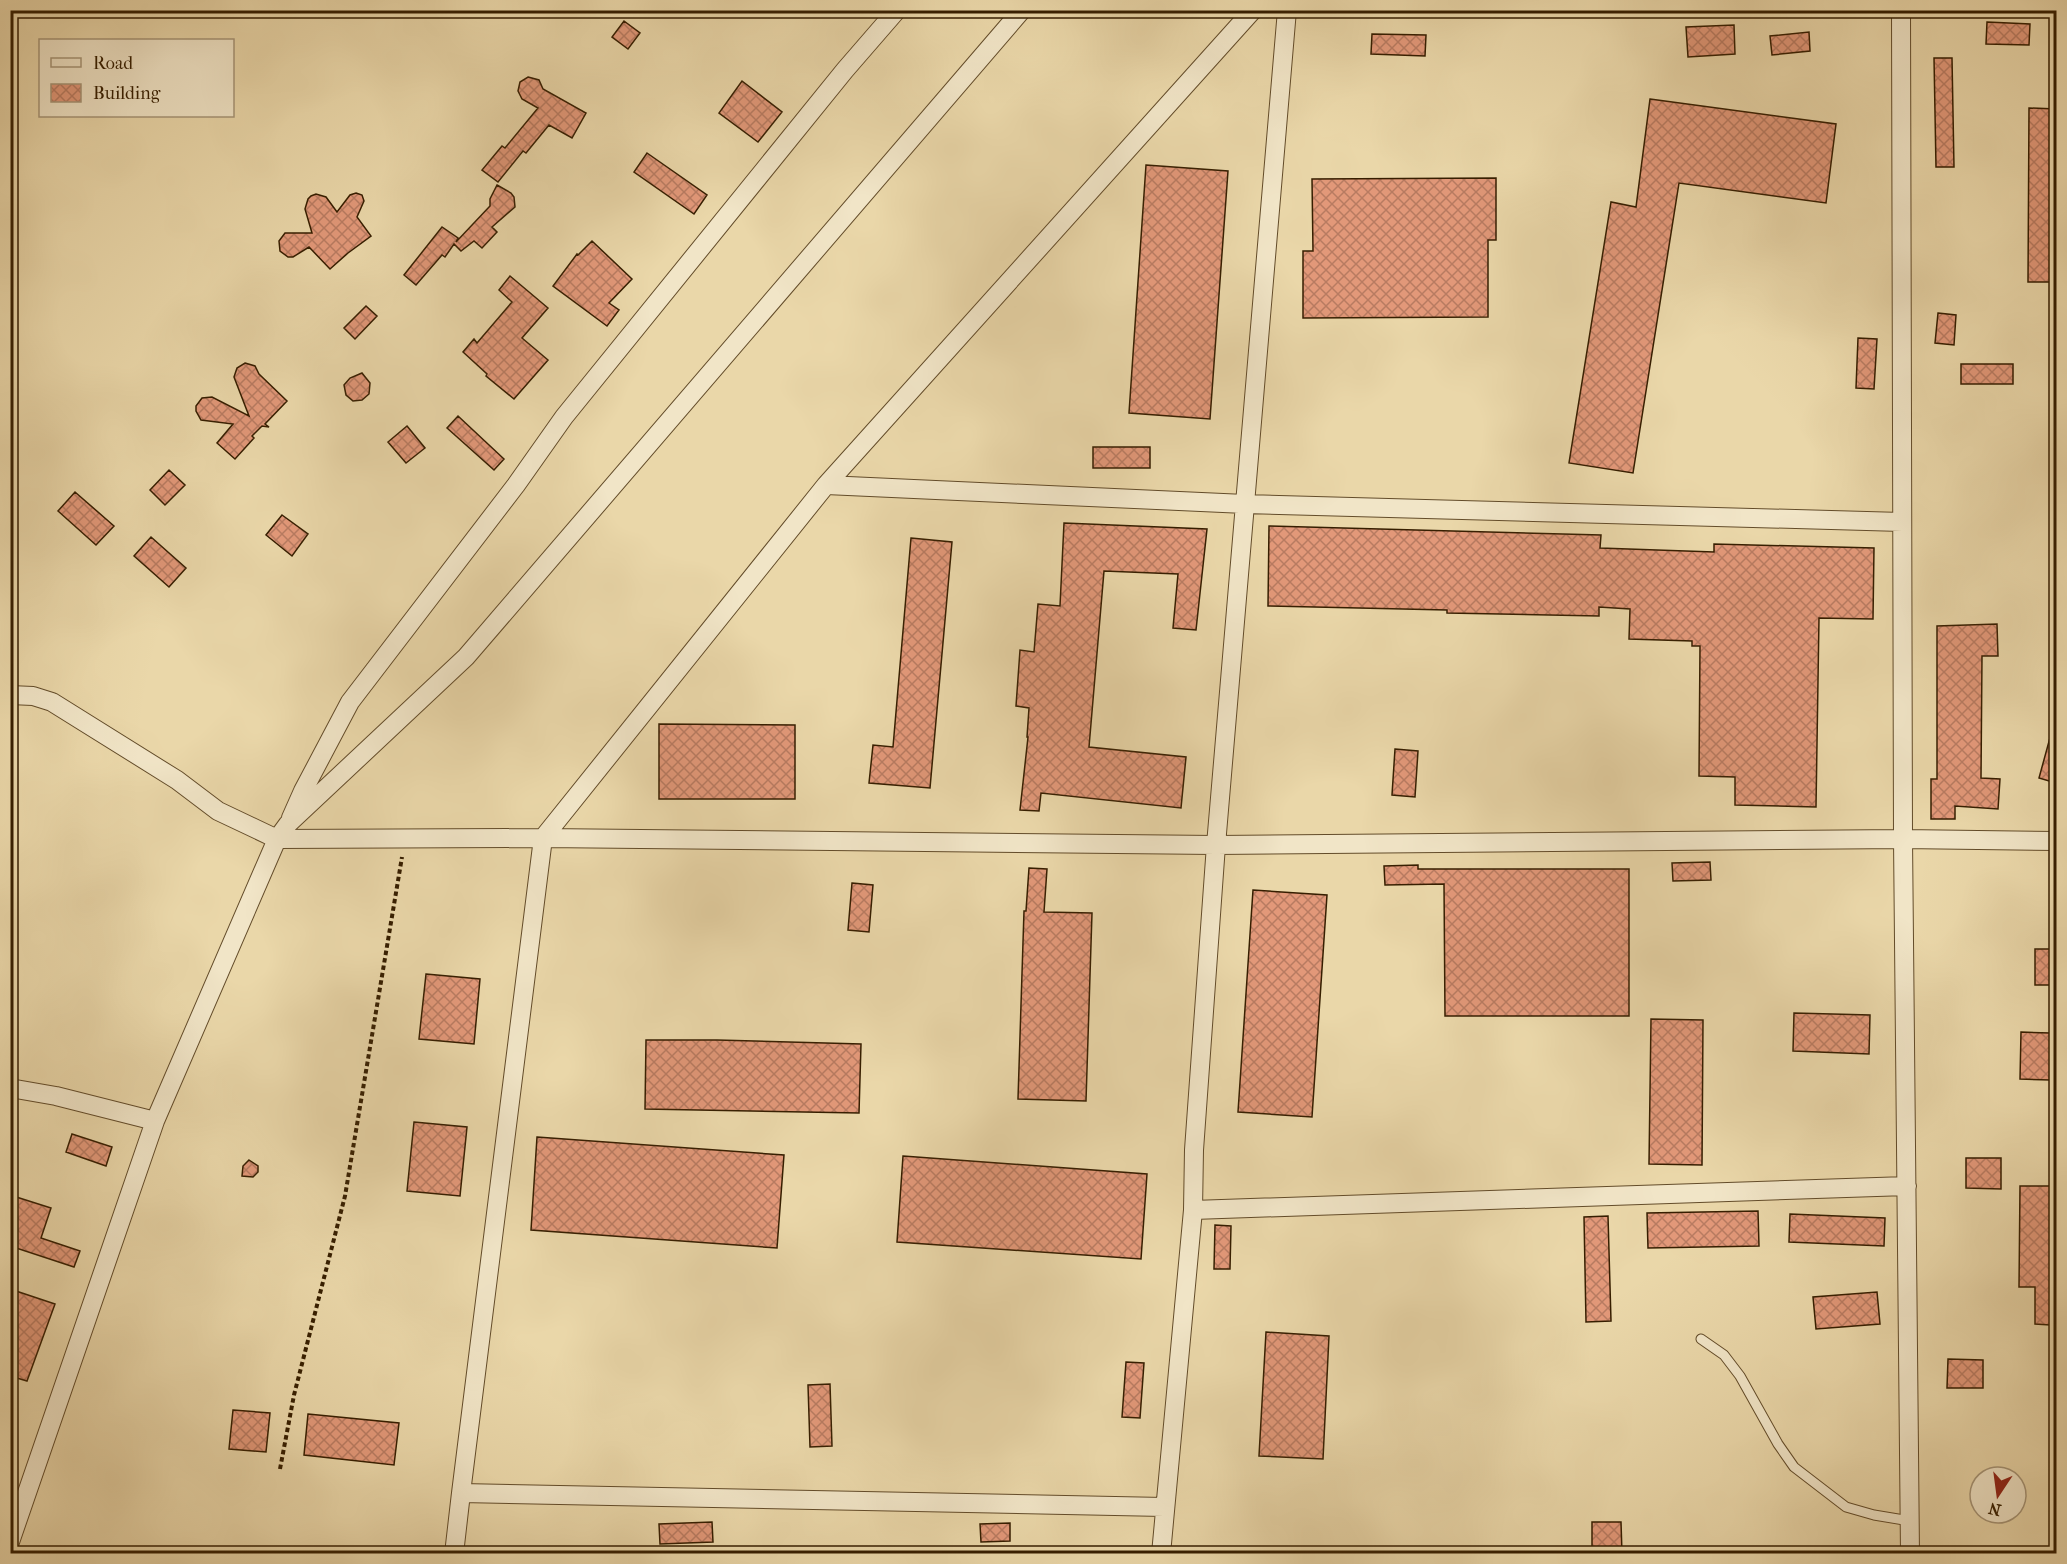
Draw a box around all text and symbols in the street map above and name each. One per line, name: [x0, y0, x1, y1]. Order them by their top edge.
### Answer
legend: [39, 39, 234, 117]
text: Road: [93, 53, 133, 74]
text: Building: [93, 83, 161, 104]
north arrow: [1968, 1465, 2028, 1525]
text: N: [1986, 1498, 2003, 1520]

